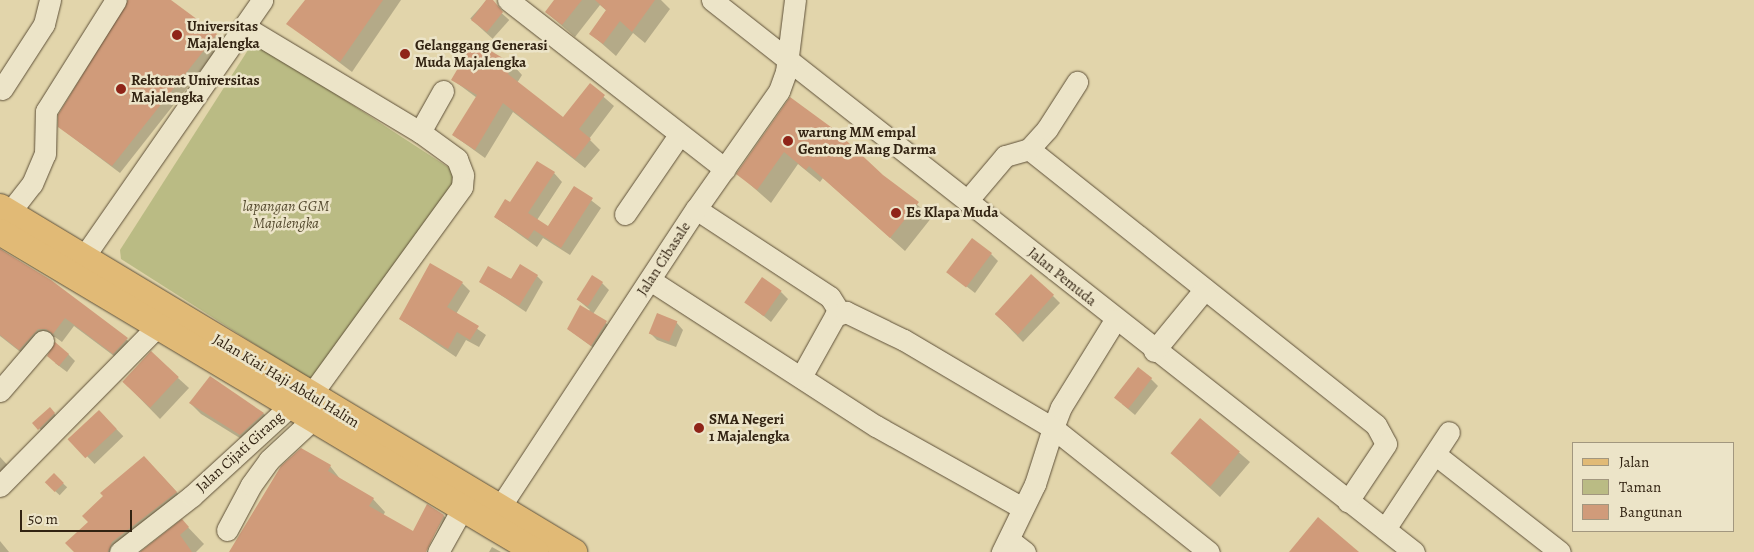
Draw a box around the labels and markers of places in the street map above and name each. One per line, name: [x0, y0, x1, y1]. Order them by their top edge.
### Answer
place label: Universitas Majalengka: [187, 17, 260, 52]
marker: Universitas Majalengka: [171, 29, 183, 41]
place label: Gelanggang Generasi Muda Majalengka: [415, 36, 548, 71]
marker: Gelanggang Generasi Muda Majalengka: [399, 48, 411, 60]
place label: Rektorat Universitas Majalengka: [131, 71, 260, 106]
marker: Rektorat Universitas Majalengka: [115, 83, 127, 95]
place label: warung MM empal Gentong Mang Darma: [798, 123, 936, 158]
marker: warung MM empal Gentong Mang Darma: [782, 135, 794, 147]
place label: Es Klapa Muda: [906, 204, 998, 222]
marker: Es Klapa Muda: [890, 207, 902, 219]
place label: SMA Negeri 1 Majalengka: [709, 410, 790, 445]
marker: SMA Negeri 1 Majalengka: [693, 422, 705, 434]

